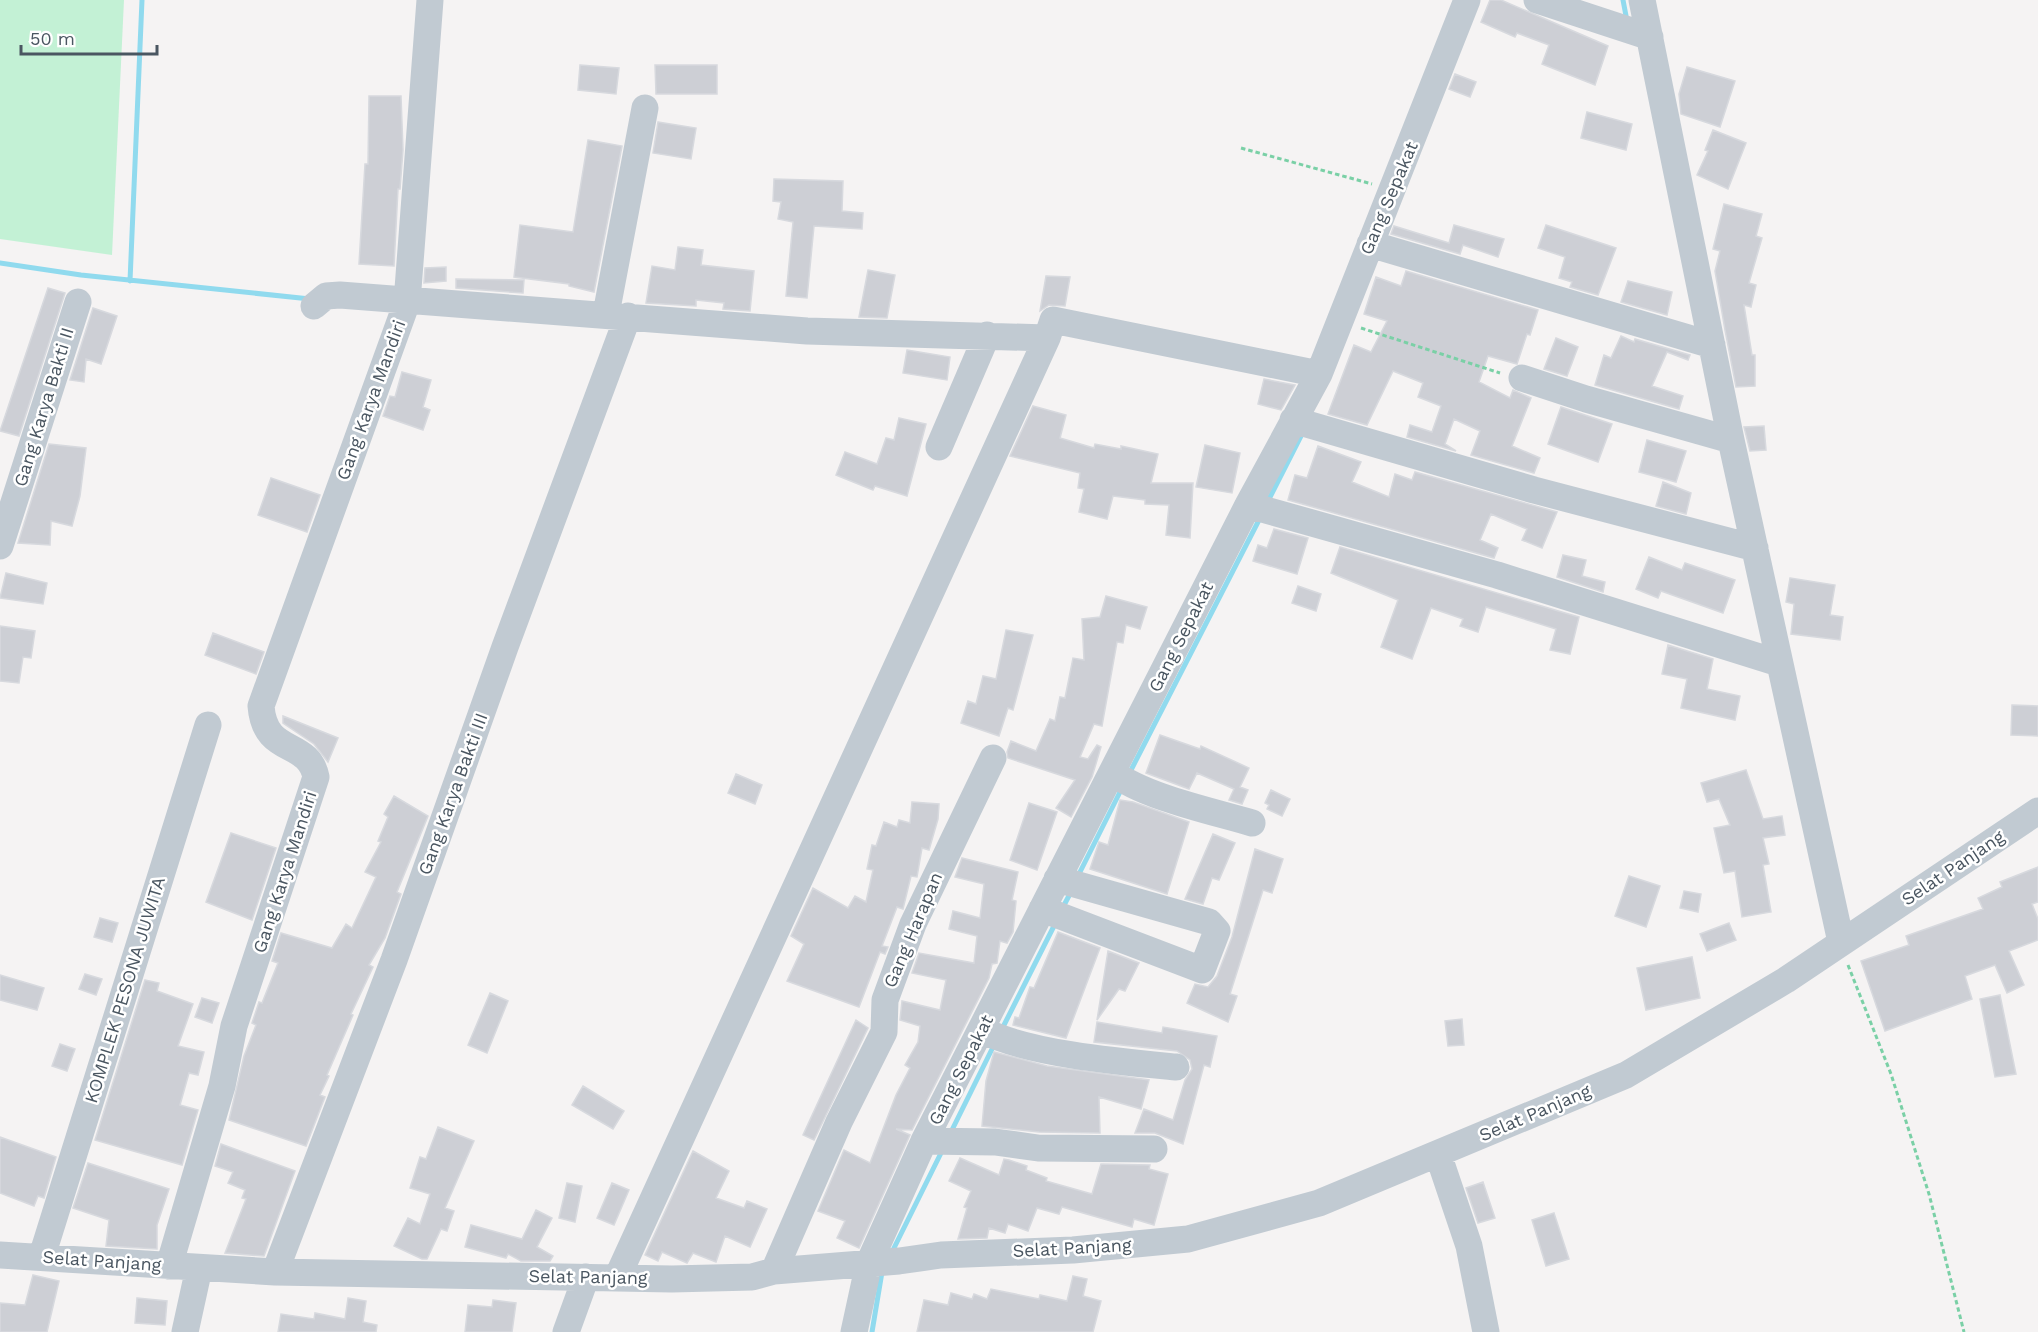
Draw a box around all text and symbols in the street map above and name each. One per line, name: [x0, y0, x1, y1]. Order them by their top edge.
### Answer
scale bar: [21, 18, 158, 56]
text: 50 m: [30, 28, 75, 49]
street label: Gang Sepakat: [1355, 138, 1422, 258]
street label: Gang Karya Mandiri: [332, 317, 409, 483]
street label: Gang Karya Bakti II: [9, 325, 78, 489]
street label: Gang Sepakat: [1144, 578, 1218, 695]
street label: Gang Karya Bakti III: [413, 710, 492, 878]
street label: Gang Karya Mandiri: [248, 788, 321, 955]
street label: Selat Panjang: [1898, 825, 2008, 910]
street label: Gang Harapan: [879, 869, 946, 991]
street label: KOMPLEK PESONA JUWITA: [80, 874, 169, 1105]
street label: Gang Sepakat: [924, 1011, 998, 1128]
street label: Selat Panjang: [1476, 1079, 1594, 1145]
street label: Selat Panjang: [1012, 1234, 1132, 1261]
street label: Selat Panjang: [42, 1246, 163, 1275]
street label: Selat Panjang: [528, 1265, 648, 1288]

